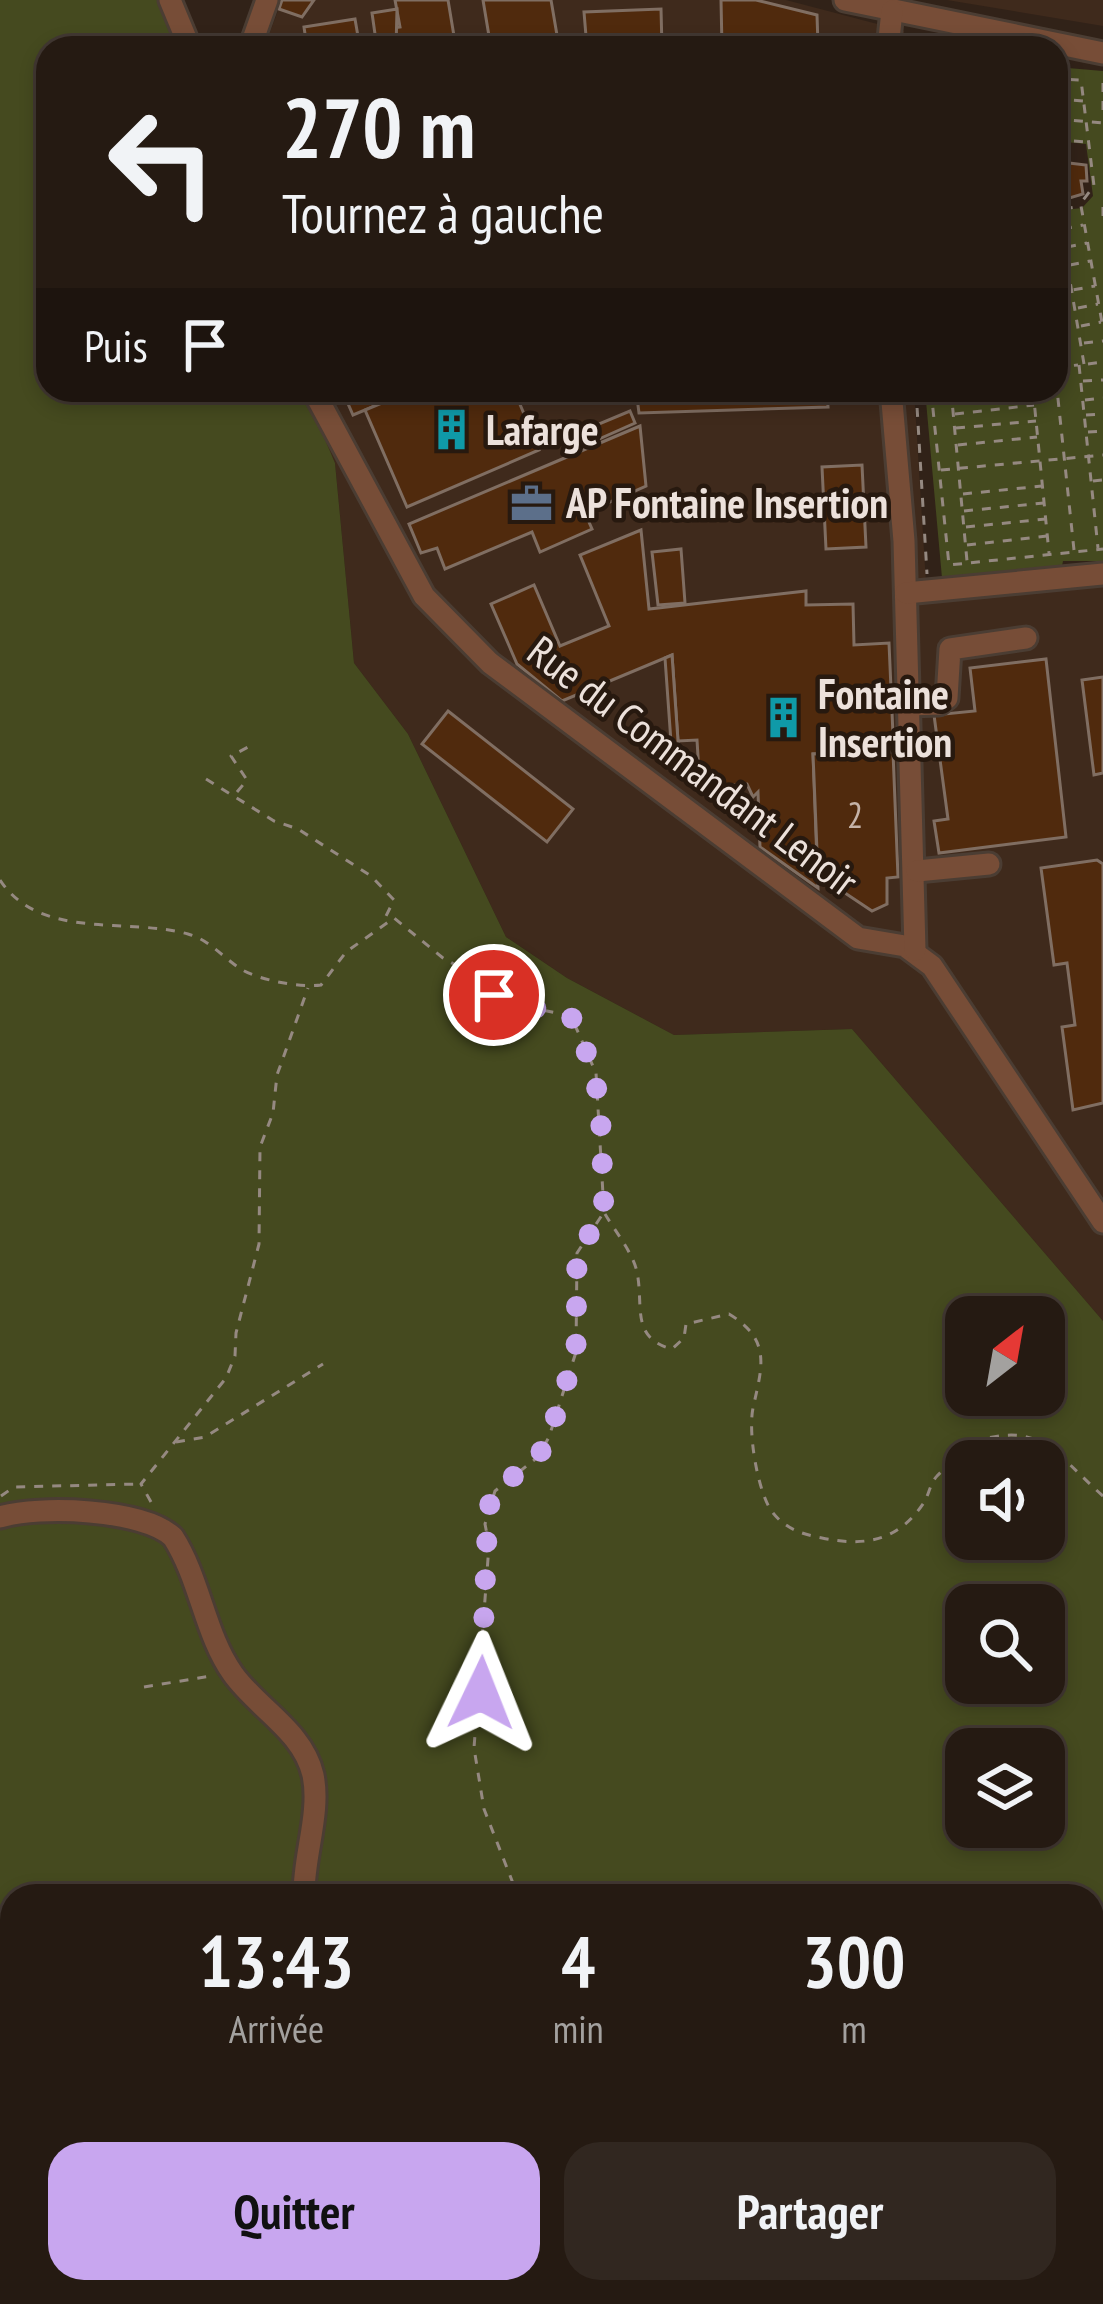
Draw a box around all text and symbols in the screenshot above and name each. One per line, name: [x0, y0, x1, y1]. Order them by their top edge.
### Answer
text: 270 m: [282, 72, 475, 181]
icon: left: [84, 84, 240, 240]
text: Tournez à gauche: [282, 178, 604, 248]
icon: arrive: [172, 312, 238, 378]
text: Puis: [84, 316, 148, 374]
place label: Lafarge: [486, 402, 599, 457]
building icon: Lafarge: [429, 407, 475, 453]
place label: AP Fontaine Insertion: [565, 475, 888, 530]
office icon: AP Fontaine Insertion: [509, 480, 555, 526]
street label: Rue du Commandant Lenoir: [517, 623, 870, 908]
place label: Fontaine Insertion: [818, 666, 952, 769]
building icon: Fontaine Insertion: [761, 695, 807, 741]
house number: 2: [847, 791, 863, 838]
pin: [443, 944, 545, 1046]
icon: arrive: [461, 962, 527, 1028]
north arrow: [945, 1296, 1065, 1416]
map controls: [945, 1296, 1065, 1848]
button: sound: [945, 1440, 1065, 1560]
button: search: [945, 1584, 1065, 1704]
position arrow: [418, 1630, 544, 1756]
button: layers: [945, 1728, 1065, 1848]
text: 13:43: [199, 1914, 354, 2007]
text: 4: [561, 1914, 595, 2007]
text: 300: [802, 1914, 905, 2007]
text: Arrivée: [229, 2003, 324, 2054]
text: min: [553, 2003, 604, 2054]
text: m: [841, 2003, 867, 2054]
button: Quitter: [48, 2142, 540, 2280]
button: Partager: [564, 2142, 1056, 2280]

